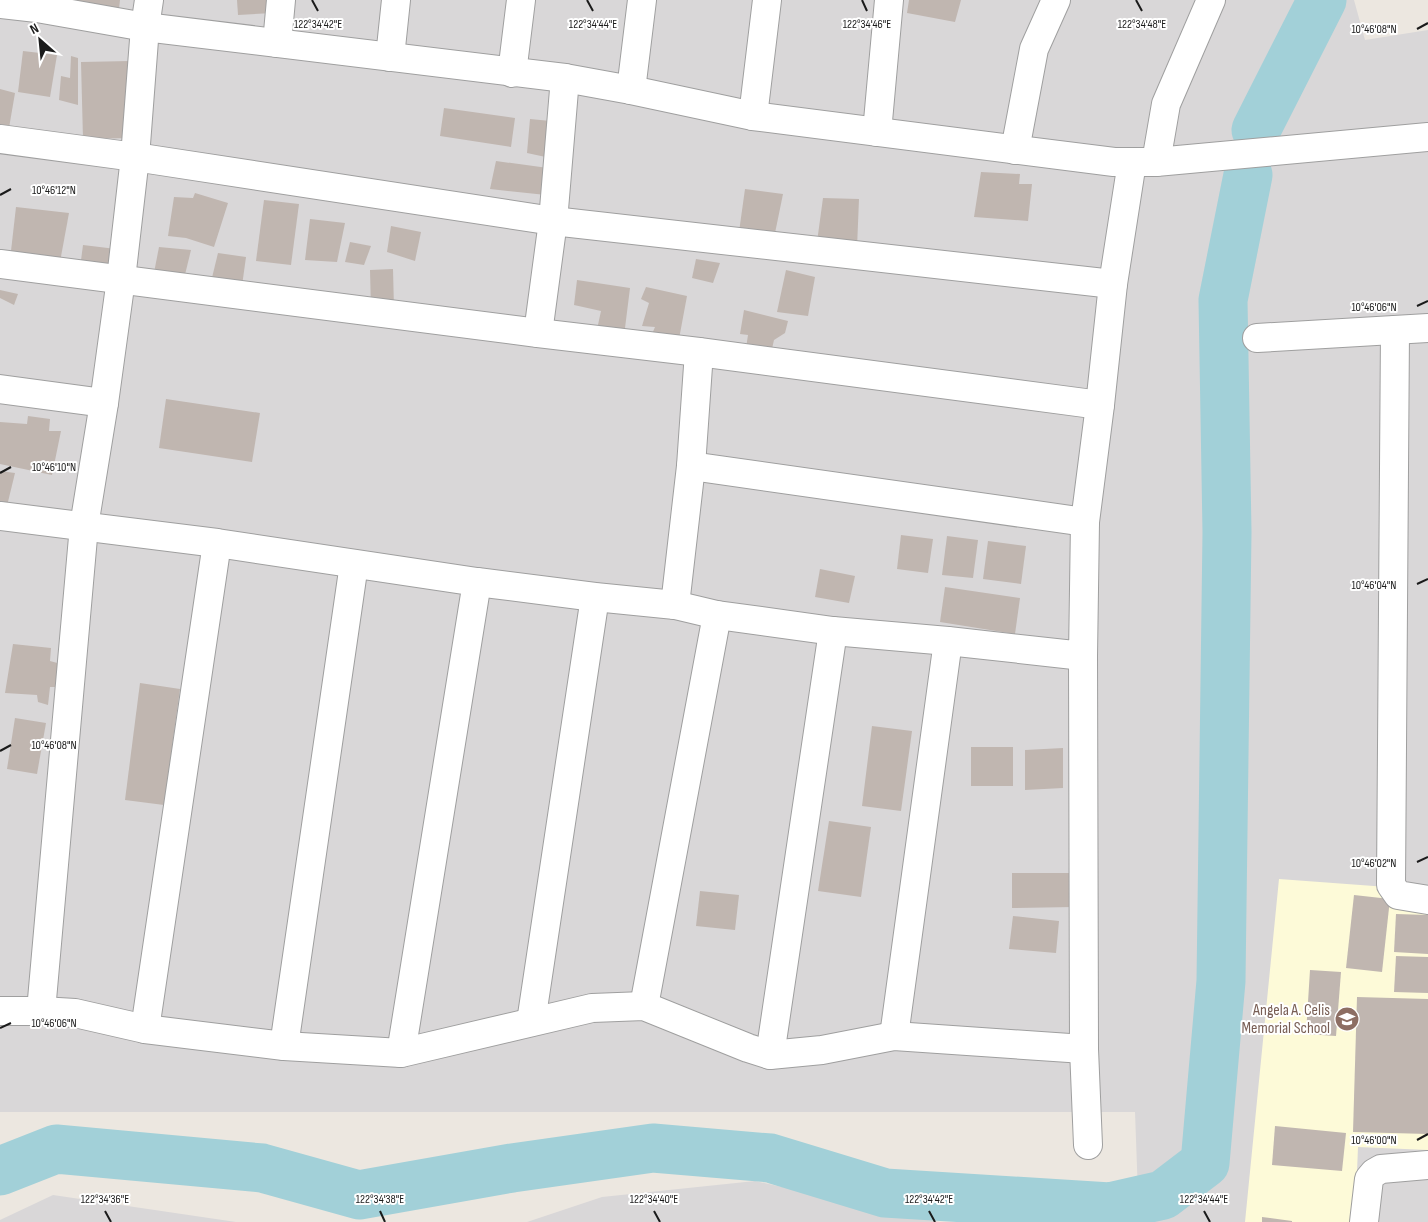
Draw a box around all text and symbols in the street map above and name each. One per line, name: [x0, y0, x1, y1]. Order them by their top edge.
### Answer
north arrow: [15, 15, 65, 65]
text: 122°34'42"E: [294, 17, 342, 32]
text: 122°34'44"E: [569, 17, 617, 32]
text: 122°34'46"E: [843, 17, 891, 32]
text: 122°34'48"E: [1118, 17, 1166, 32]
text: N: [27, 20, 42, 38]
text: 10°46'08"N: [1351, 22, 1397, 37]
text: 10°46'12"N: [32, 183, 76, 198]
text: 10°46'06"N: [1351, 300, 1397, 315]
text: 10°46'10"N: [32, 460, 76, 475]
text: 10°46'04"N: [1351, 578, 1397, 593]
text: 10°46'08"N: [31, 738, 77, 753]
text: 10°46'02"N: [1352, 856, 1396, 871]
place label: Angela A. Celis Memorial School: [1242, 1001, 1330, 1038]
school or university icon: Angela A. Celis Memorial School: [1334, 1006, 1360, 1032]
text: 10°46'06"N: [31, 1016, 77, 1031]
text: 10°46'00"N: [1351, 1133, 1397, 1148]
text: 122°34'36"E: [81, 1192, 129, 1207]
text: 122°34'38"E: [356, 1192, 404, 1207]
text: 122°34'40"E: [630, 1192, 678, 1207]
text: 122°34'42"E: [905, 1192, 953, 1207]
text: 122°34'44"E: [1180, 1192, 1228, 1207]

